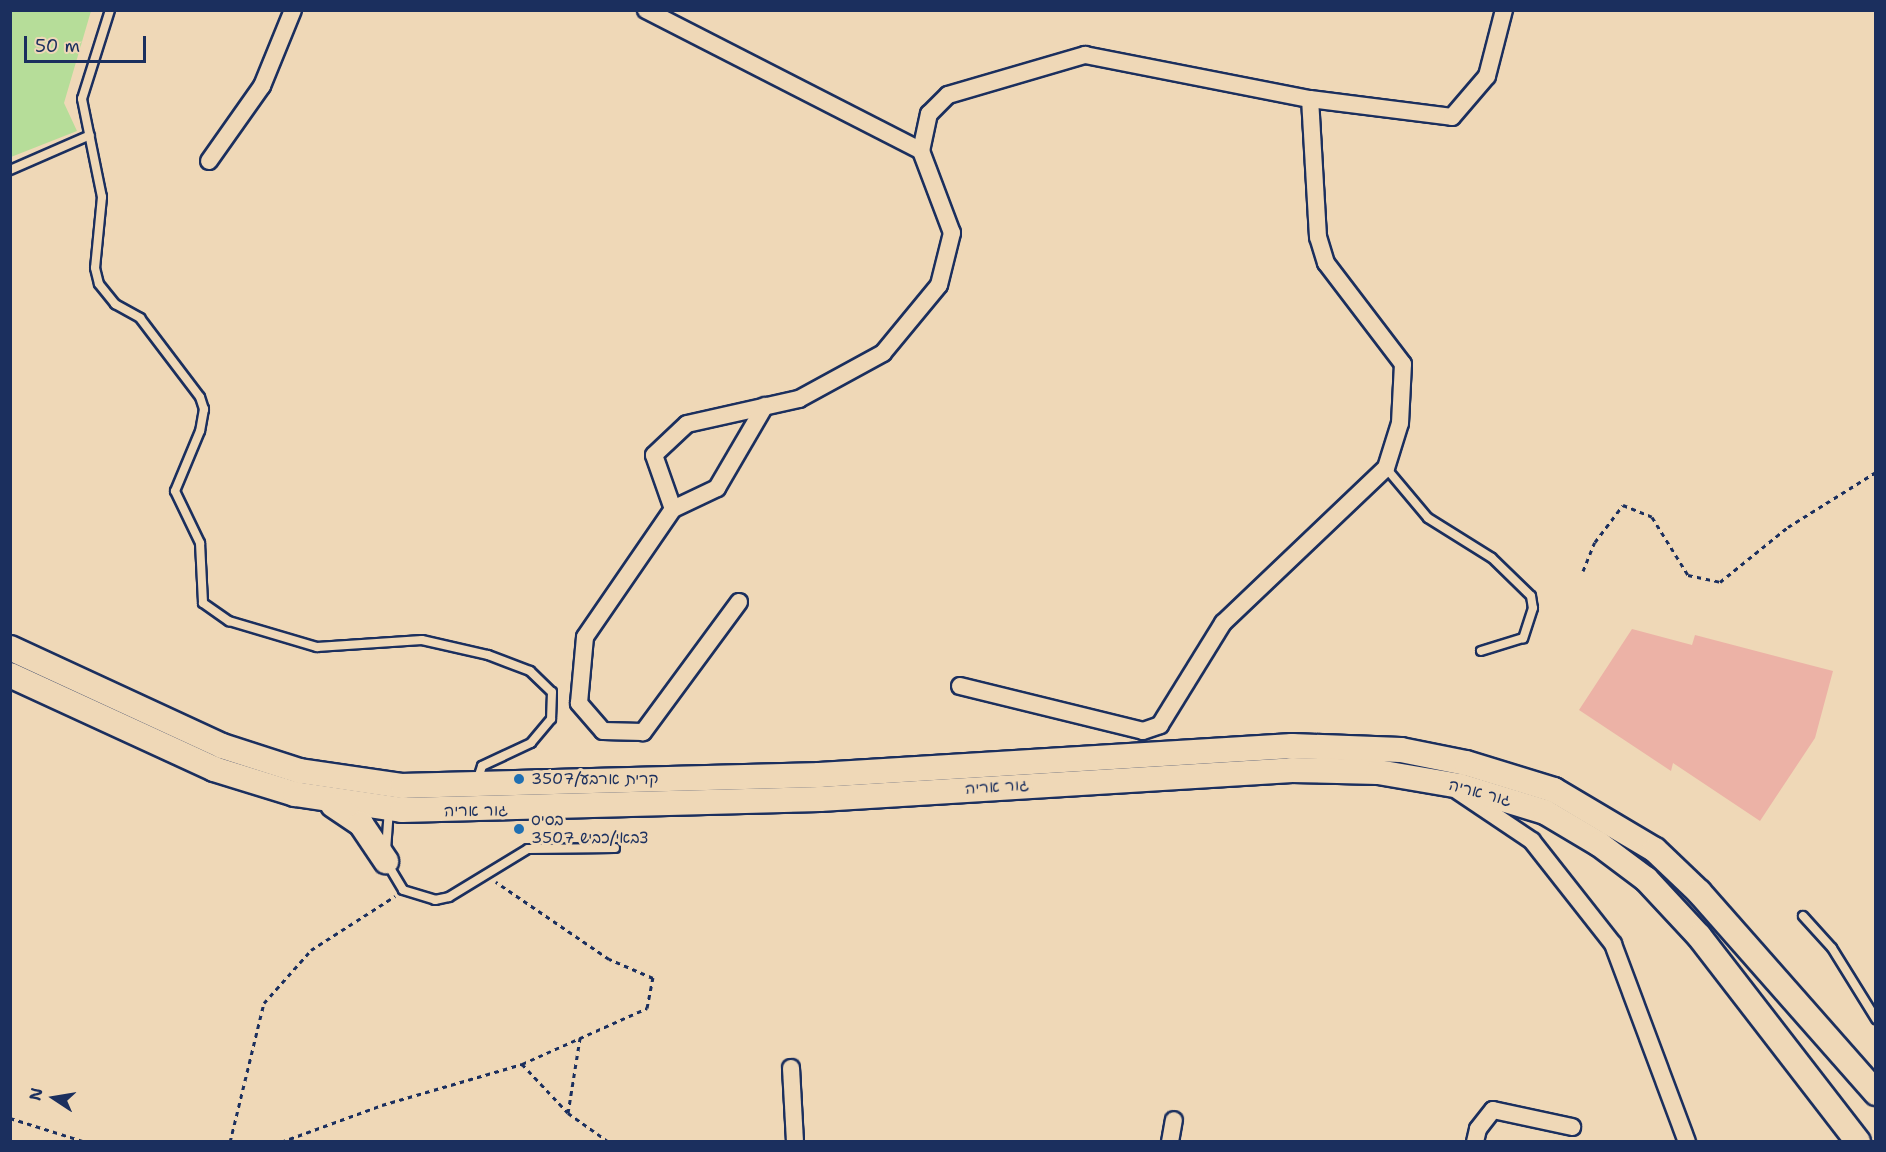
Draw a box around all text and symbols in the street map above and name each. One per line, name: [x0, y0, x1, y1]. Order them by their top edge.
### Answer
scale bar: [27, 24, 148, 62]
text: 50 m: [35, 34, 80, 58]
place label: קרית ארבע/3507: [531, 769, 657, 789]
marker: קרית ארבע/3507: [512, 772, 526, 786]
street label: גור אריה: [964, 775, 1030, 799]
street label: גור אריה: [1447, 775, 1513, 811]
street label: גור אריה: [444, 801, 508, 821]
place label: בסיס צבאי/כביש 3507: [531, 810, 647, 848]
marker: בסיס צבאי/כביש 3507: [512, 822, 526, 836]
north arrow: [24, 1068, 84, 1128]
text: N: [24, 1086, 47, 1103]

